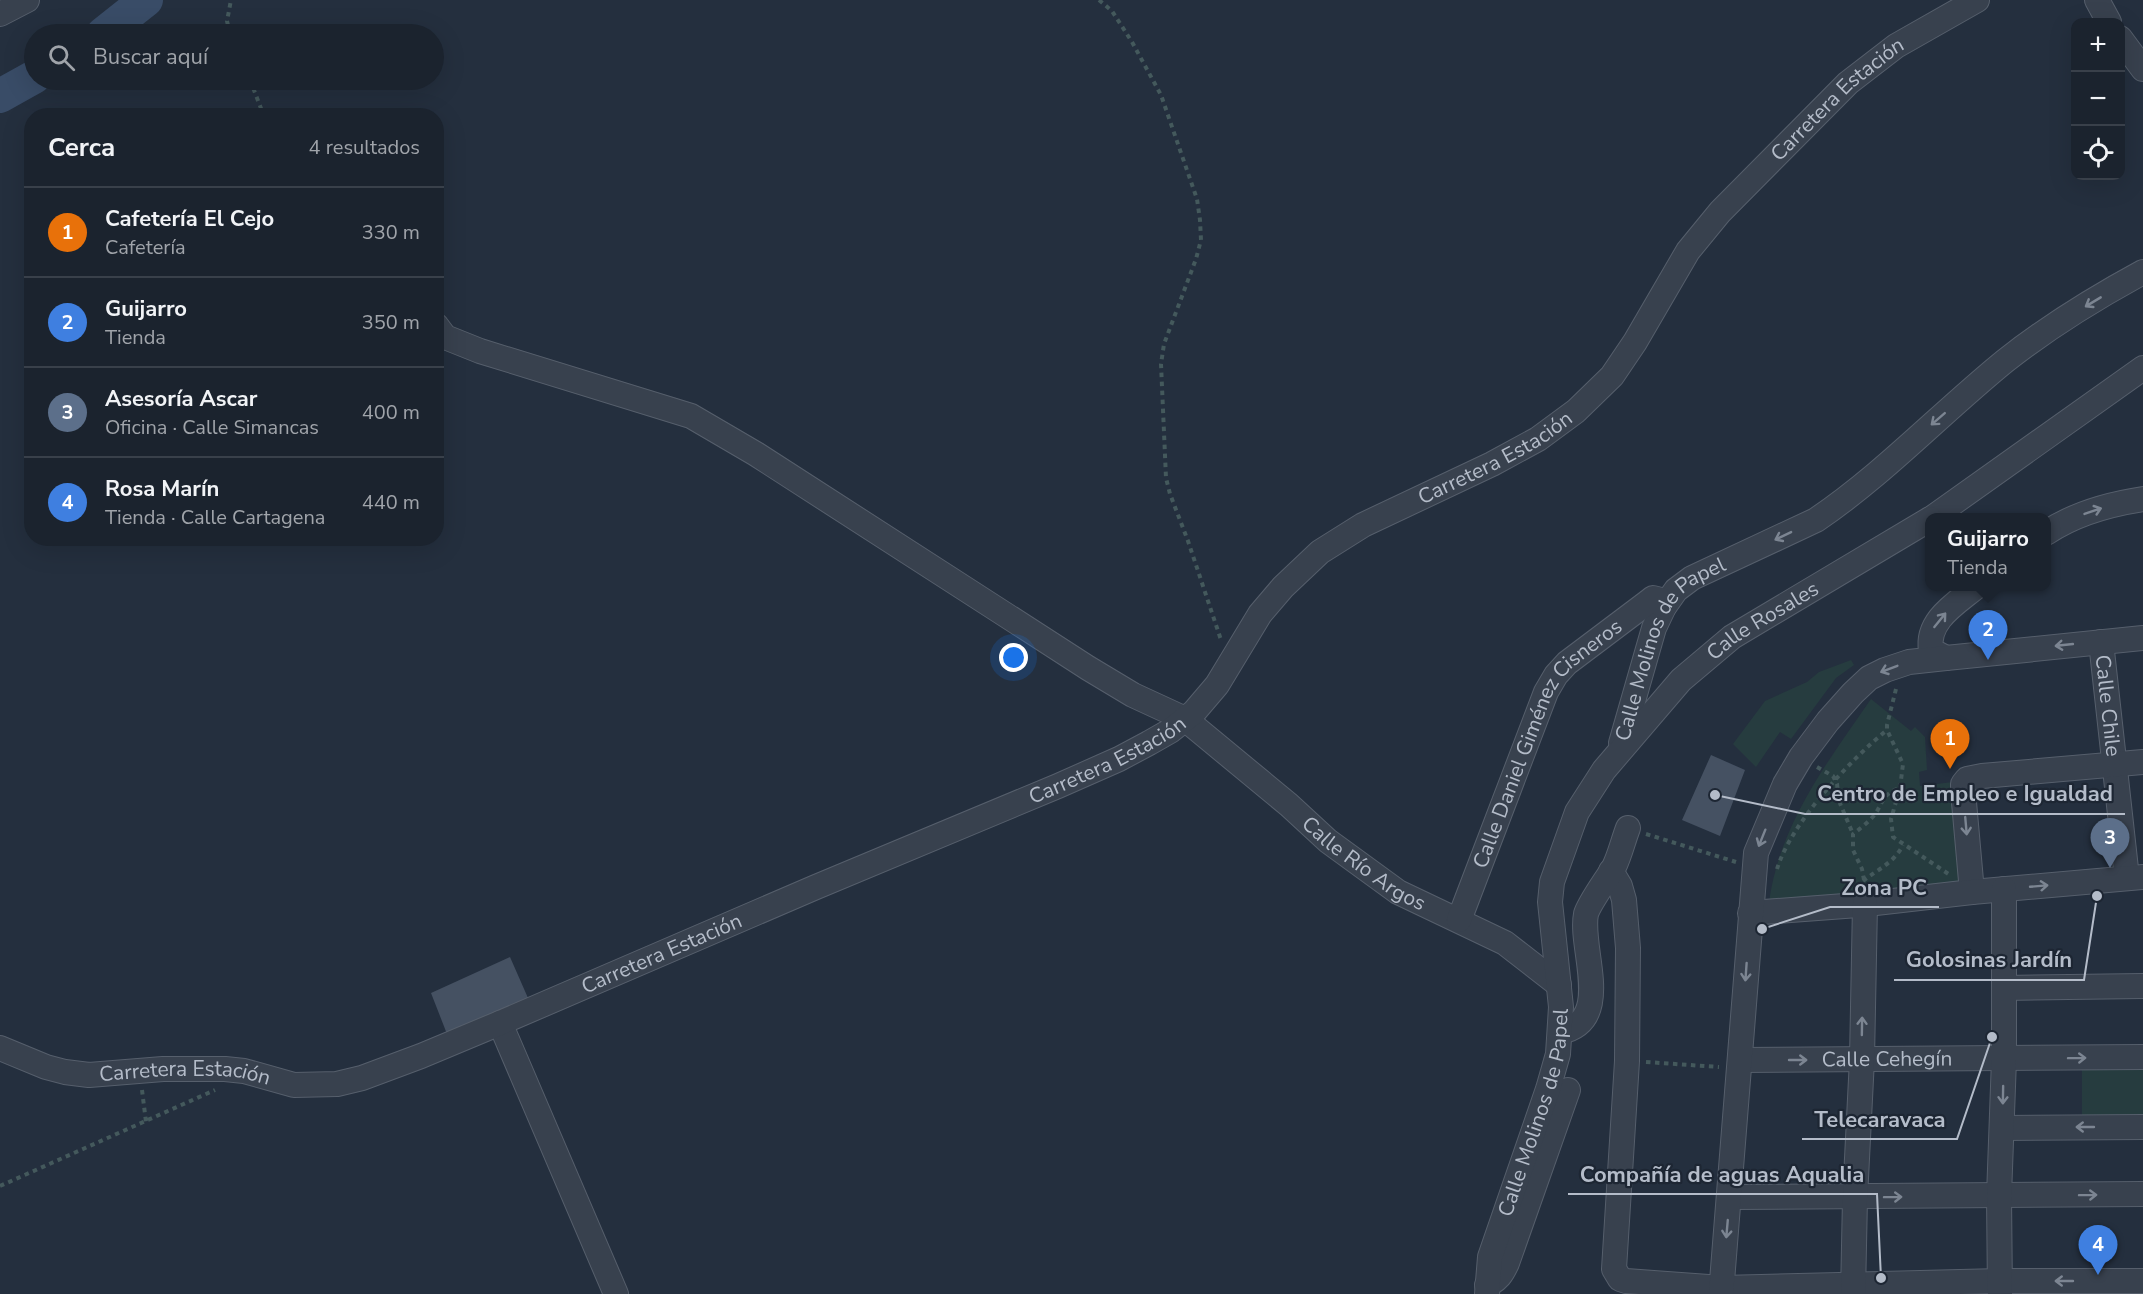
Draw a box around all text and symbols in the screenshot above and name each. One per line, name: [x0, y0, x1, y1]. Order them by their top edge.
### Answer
map controls: [2071, 18, 2125, 180]
button: +: [2071, 18, 2125, 72]
search box: [24, 24, 444, 90]
street label: Carretera Estación: [1764, 30, 1909, 167]
icon: search: [45, 41, 78, 74]
text: Buscar aquí: [93, 42, 208, 72]
button: −: [2071, 72, 2125, 126]
button: locate: [2071, 126, 2125, 180]
text: Cerca: [48, 130, 115, 165]
text: 4 resultados: [309, 134, 420, 161]
text: Cafetería El Cejo: [105, 204, 274, 234]
text: 1: [62, 219, 74, 246]
text: 330 m: [362, 219, 420, 246]
text: Cafetería: [105, 234, 186, 261]
text: Guijarro: [105, 294, 187, 324]
one-way arrow: [2085, 296, 2102, 308]
text: 2: [62, 309, 74, 336]
text: 350 m: [362, 309, 420, 336]
text: Tienda: [105, 324, 166, 351]
text: Asesoría Ascar: [105, 384, 257, 414]
text: 3: [62, 399, 74, 426]
text: 400 m: [362, 399, 420, 426]
street label: Carretera Estación: [1413, 404, 1578, 511]
one-way arrow: [1931, 412, 1946, 426]
text: Oficina · Calle Simancas: [105, 414, 319, 441]
text: Rosa Marín: [105, 474, 219, 504]
text: 4: [62, 489, 74, 516]
text: 440 m: [362, 489, 420, 516]
text: Tienda · Calle Cartagena: [105, 504, 325, 531]
one-way arrow: [2083, 505, 2102, 516]
popup: [1925, 513, 2051, 591]
text: Guijarro: [1947, 524, 2029, 554]
one-way arrow: [1774, 530, 1792, 542]
street label: Calle Molinos de Papel: [1608, 550, 1731, 744]
text: Tienda: [1947, 554, 2008, 581]
street label: Calle Rosales: [1700, 575, 1824, 667]
pin: 2: [1968, 610, 2008, 660]
street label: Calle Daniel Giménez Cisneros: [1466, 612, 1628, 872]
one-way arrow: [1933, 612, 1946, 628]
one-way arrow: [2054, 640, 2074, 651]
your location: [999, 643, 1028, 672]
street label: Calle Chile: [2089, 653, 2128, 758]
one-way arrow: [1880, 665, 1899, 676]
street label: Carretera Estación: [1024, 710, 1192, 811]
pin: 1: [1930, 720, 1970, 769]
callout: Centro de Empleo e Igualdad: [1805, 774, 2125, 814]
text: Centro de Empleo e Igualdad: [1817, 779, 2113, 809]
street label: Calle Río Argos: [1296, 810, 1430, 917]
one-way arrow: [1961, 816, 1972, 836]
pin: 3: [2090, 818, 2130, 868]
one-way arrow: [1756, 828, 1767, 846]
callout: Zona PC: [1830, 867, 1939, 907]
text: Zona PC: [1841, 873, 1927, 903]
one-way arrow: [2028, 880, 2048, 891]
street label: Carretera Estación: [577, 907, 746, 1000]
callout: Golosinas Jardín: [1894, 940, 2084, 980]
text: Golosinas Jardín: [1906, 945, 2072, 975]
one-way arrow: [1740, 961, 1751, 981]
street label: Calle Molinos de Papel: [1491, 1007, 1575, 1220]
one-way arrow: [1857, 1016, 1868, 1036]
street label: Calle Cehegín: [1822, 1044, 1952, 1073]
one-way arrow: [2067, 1052, 2087, 1064]
one-way arrow: [1788, 1054, 1808, 1065]
street label: Carretera Estación: [98, 1055, 274, 1092]
one-way arrow: [1997, 1084, 2009, 1104]
callout: Telecaravaca: [1802, 1099, 1957, 1139]
text: Telecaravaca: [1814, 1105, 1946, 1135]
one-way arrow: [2075, 1121, 2095, 1133]
callout: Compañía de aguas Aqualia: [1568, 1154, 1877, 1194]
text: Compañía de aguas Aqualia: [1580, 1160, 1864, 1190]
one-way arrow: [2077, 1189, 2097, 1201]
one-way arrow: [1882, 1191, 1902, 1203]
one-way arrow: [1721, 1219, 1732, 1238]
pin: 4: [2078, 1226, 2118, 1275]
one-way arrow: [2054, 1275, 2074, 1287]

